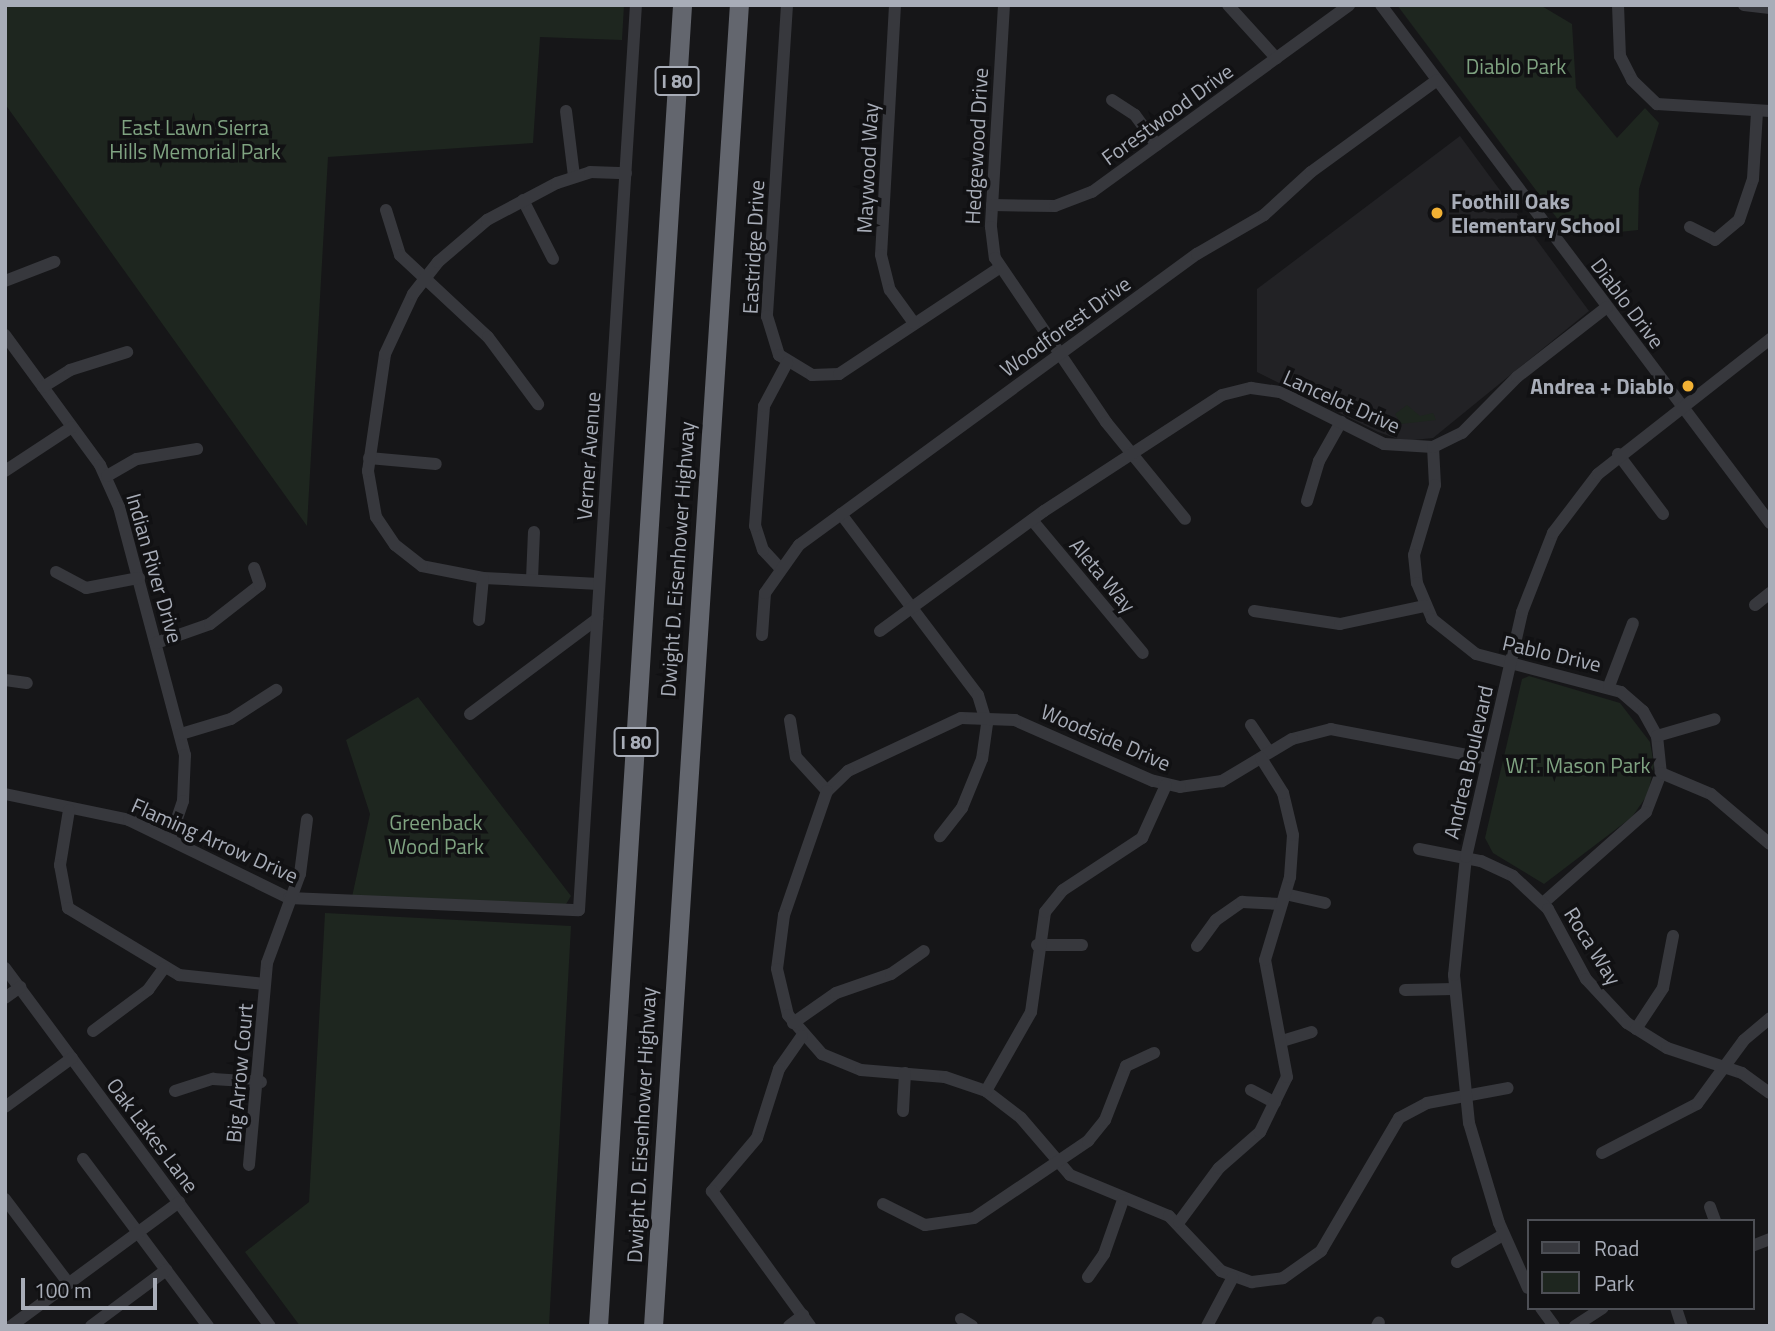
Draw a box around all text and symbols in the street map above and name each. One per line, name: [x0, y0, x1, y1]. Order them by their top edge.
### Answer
park label: Diablo Park: [1466, 53, 1566, 79]
street label: Forestwood Drive: [1096, 58, 1238, 170]
road number: I 80: [654, 66, 700, 96]
street label: Hedgewood Drive: [959, 67, 993, 225]
street label: Maywood Way: [851, 102, 883, 234]
park label: East Lawn Sierra Hills Memorial Park: [109, 114, 281, 164]
street label: Eastridge Drive: [737, 179, 769, 315]
place label: Foothill Oaks Elementary School: [1451, 188, 1621, 238]
marker: Foothill Oaks Elementary School: [1429, 205, 1445, 221]
street label: Diablo Drive: [1586, 253, 1670, 353]
street label: Woodforest Drive: [995, 270, 1135, 382]
street label: Lancelot Drive: [1280, 364, 1404, 438]
place label: Andrea + Diablo: [1530, 373, 1674, 399]
marker: Andrea + Diablo: [1680, 378, 1696, 394]
street label: Verner Avenue: [571, 391, 605, 521]
street label: Dwight D. Eisenhower Highway: [655, 420, 699, 698]
street label: Indian River Drive: [122, 490, 188, 646]
street label: Aleta Way: [1065, 533, 1141, 617]
street label: Pablo Drive: [1500, 629, 1604, 677]
street label: Andrea Boulevard: [1438, 683, 1498, 841]
street label: Woodside Drive: [1038, 698, 1174, 776]
road number: I 80: [613, 726, 659, 758]
park label: W.T. Mason Park: [1505, 752, 1651, 778]
street label: Flaming Arrow Drive: [128, 792, 302, 888]
park label: Greenback Wood Park: [388, 809, 484, 859]
street label: Roca Way: [1559, 902, 1627, 990]
street label: Dwight D. Eisenhower Highway: [621, 986, 661, 1264]
street label: Big Arrow Court: [220, 1002, 258, 1144]
street label: Oak Lakes Lane: [102, 1073, 204, 1197]
legend: [1526, 1219, 1754, 1310]
text: Road: [1594, 1232, 1639, 1264]
scale bar: [24, 1264, 161, 1308]
text: Park: [1594, 1267, 1634, 1299]
text: 100 m: [34, 1274, 91, 1306]

